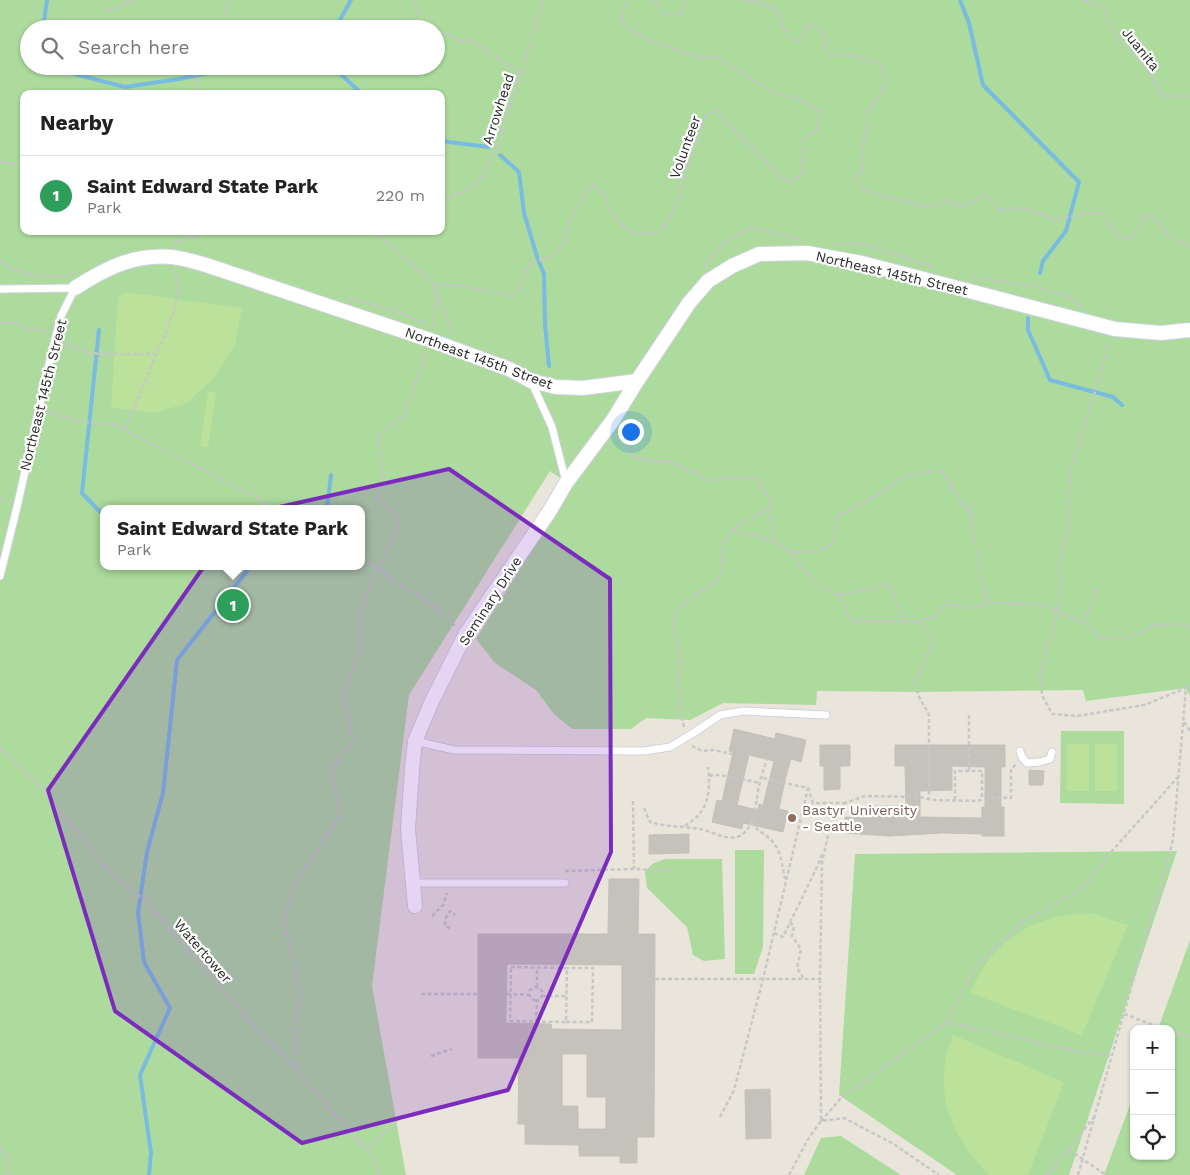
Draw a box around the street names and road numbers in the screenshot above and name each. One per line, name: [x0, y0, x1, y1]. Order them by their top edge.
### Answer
street label: Juanita: [1119, 24, 1163, 74]
street label: Arrowhead: [479, 71, 517, 147]
street label: Volunteer: [666, 113, 704, 181]
street label: Northeast 145th Street: [814, 248, 970, 298]
street label: Northeast 145th Street: [16, 317, 70, 472]
street label: Northeast 145th Street: [403, 324, 555, 392]
street label: Seminary Drive: [455, 553, 525, 649]
street label: Watertower: [171, 916, 235, 986]

